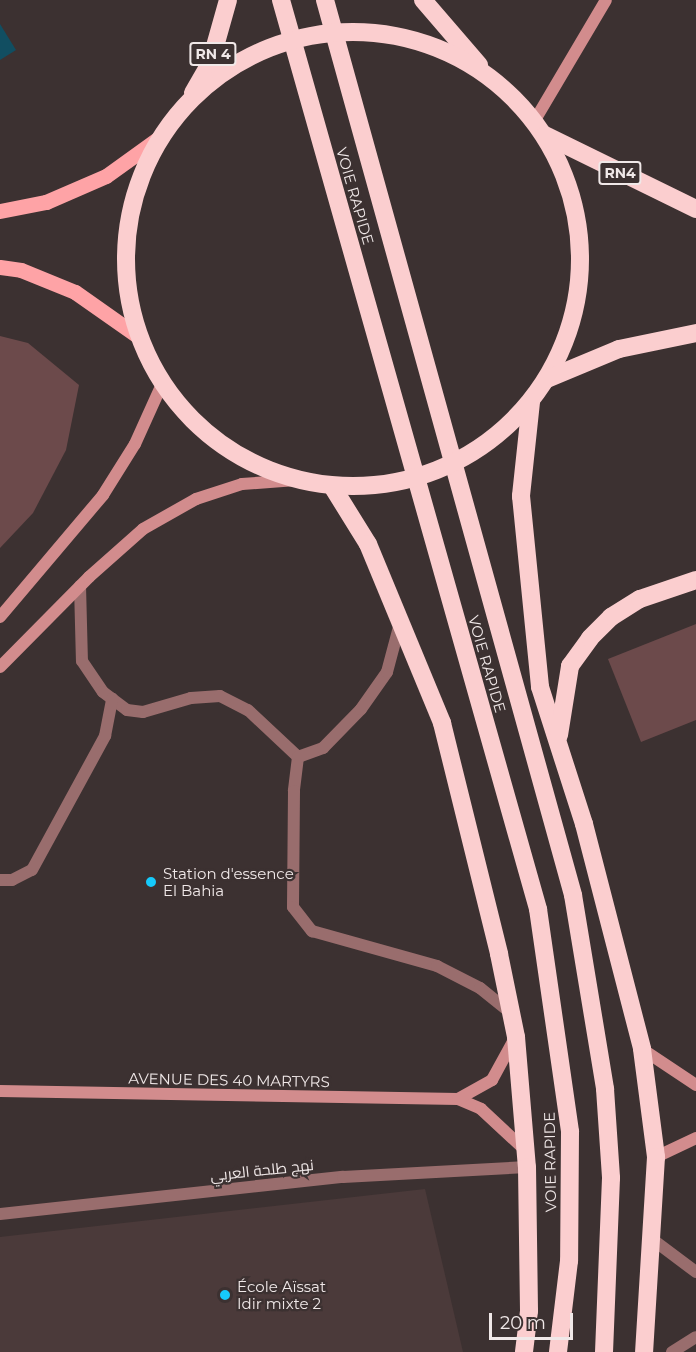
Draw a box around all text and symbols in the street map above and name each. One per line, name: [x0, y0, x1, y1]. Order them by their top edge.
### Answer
road number: RN 4: [189, 43, 237, 65]
street label: VOIE RAPIDE: [333, 145, 377, 247]
road number: RN4: [598, 162, 642, 184]
street label: VOIE RAPIDE: [465, 613, 509, 715]
place label: Station d'essence El Bahia: [163, 864, 294, 899]
marker: Station d'essence El Bahia: [144, 875, 158, 889]
street label: AVENUE DES 40 MARTYRS: [128, 1069, 330, 1091]
street label: VOIE RAPIDE: [540, 1112, 560, 1212]
street label: نهج طلحة العربي: [209, 1156, 315, 1184]
place label: École Aïssat Idir mixte 2: [237, 1277, 326, 1312]
marker: École Aïssat Idir mixte 2: [218, 1288, 232, 1302]
scale bar: [492, 1301, 576, 1339]
text: 20 m: [500, 1312, 546, 1334]

